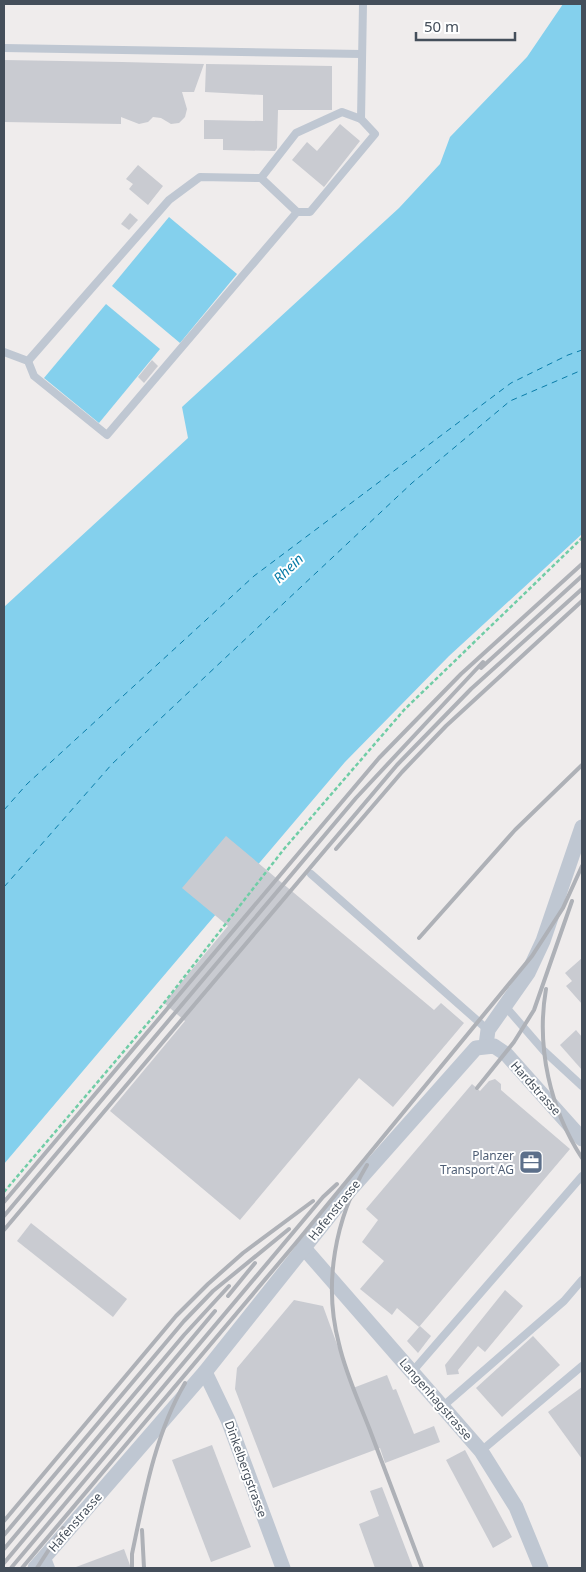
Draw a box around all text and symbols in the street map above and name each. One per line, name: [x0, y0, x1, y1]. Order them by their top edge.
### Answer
scale bar: [416, 10, 515, 42]
text: 50 m: [424, 16, 459, 36]
water label: Rhein: [269, 549, 307, 587]
street label: Hardstrasse: [507, 1057, 565, 1119]
place label: Planzer Transport AG: [440, 1147, 514, 1178]
office icon: Planzer Transport AG: [518, 1149, 544, 1175]
street label: Hafenstrasse: [304, 1176, 364, 1244]
street label: Langenhagstrasse: [396, 1354, 476, 1444]
street label: Dinkelbergstrasse: [221, 1418, 271, 1520]
street label: Hafenstrasse: [44, 1488, 106, 1555]

